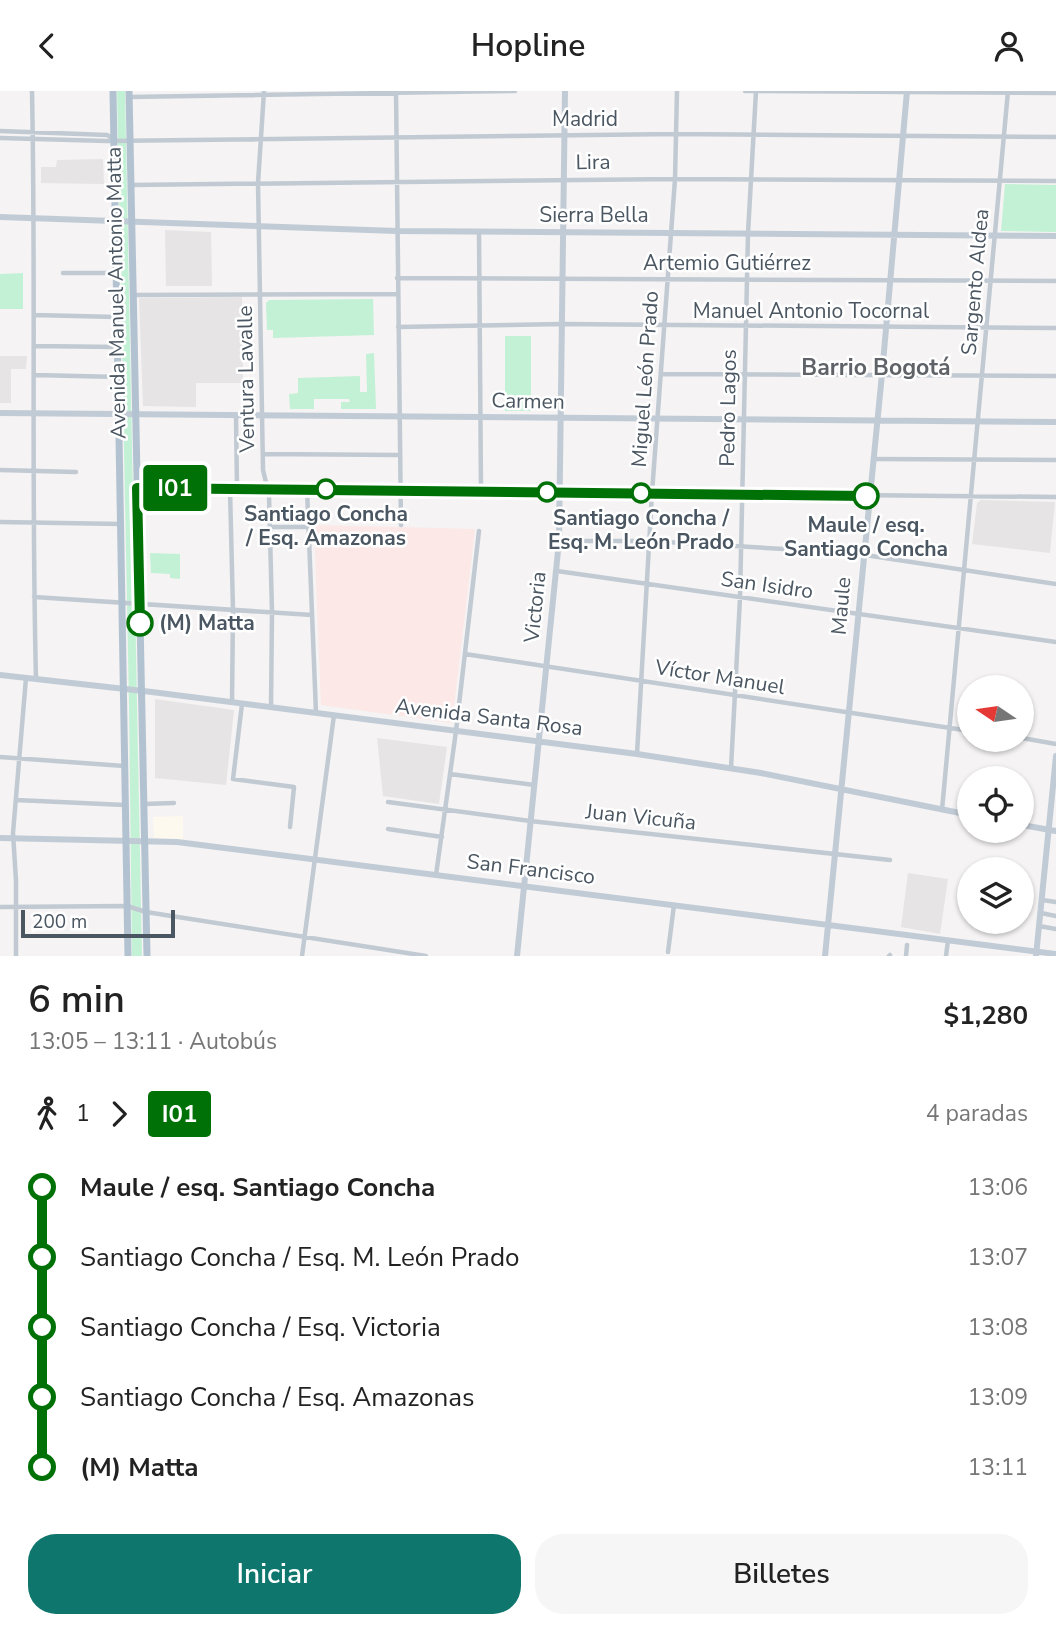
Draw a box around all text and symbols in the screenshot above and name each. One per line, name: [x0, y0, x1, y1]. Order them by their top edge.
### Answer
text: Hopline: [471, 24, 585, 67]
icon: back: [28, 27, 66, 65]
icon: person: [990, 27, 1028, 65]
street label: Madrid: [552, 105, 618, 133]
street label: Avenida Manuel Antonio Matta: [99, 147, 133, 439]
street label: Lira: [575, 148, 611, 176]
street label: Sierra Bella: [539, 201, 649, 229]
street label: Sargento Aldea: [955, 207, 995, 357]
street label: Artemio Gutiérrez: [643, 249, 811, 277]
street label: Miguel León Prado: [625, 290, 665, 468]
street label: Manuel Antonio Tocornal: [693, 297, 930, 325]
street label: Ventura Lavalle: [231, 305, 261, 454]
street label: Pedro Lagos: [713, 349, 743, 467]
district label: Barrio Bogotá: [801, 352, 951, 383]
street label: Carmen: [491, 386, 565, 416]
line badge: I01: [135, 465, 215, 511]
text: I01: [157, 472, 193, 504]
marker: Santiago Concha / Esq. Amazonas: [316, 479, 336, 499]
unlabelled marker: [537, 482, 557, 502]
marker: Santiago Concha / Esq. M. León Prado: [631, 483, 651, 503]
marker: Maule / esq. Santiago Concha: [853, 483, 879, 509]
place label: Santiago Concha / Esq. Amazonas: [244, 500, 408, 552]
place label: Santiago Concha / Esq. M. León Prado: [548, 504, 734, 556]
place label: Maule / esq. Santiago Concha: [784, 511, 948, 563]
street label: San Isidro: [719, 565, 815, 605]
street label: Victoria: [517, 570, 553, 645]
street label: Maule: [825, 576, 857, 636]
place label: (M) Matta: [159, 609, 255, 637]
marker: (M) Matta: [127, 610, 153, 636]
street label: Víctor Manuel: [652, 653, 788, 701]
north arrow: [957, 675, 1034, 753]
map controls: [957, 675, 1034, 934]
street label: Avenida Santa Rosa: [394, 692, 584, 742]
button: locate: [957, 766, 1034, 843]
street label: Juan Vicuña: [583, 797, 698, 837]
street label: San Francisco: [465, 847, 597, 891]
button: layers: [957, 857, 1034, 934]
scale bar: [21, 907, 175, 939]
text: 200 m: [32, 909, 87, 935]
text: 6 min: [28, 974, 125, 1025]
text: $1,280: [944, 998, 1028, 1033]
text: 13:05 – 13:11 · Autobús: [28, 1026, 277, 1057]
icon: walk: [28, 1095, 66, 1133]
icon: forward: [100, 1095, 138, 1133]
text: 1: [76, 1098, 90, 1129]
text: I01: [162, 1098, 197, 1130]
text: 4 paradas: [926, 1098, 1028, 1129]
text: Maule / esq. Santiago Concha: [80, 1170, 435, 1205]
text: 13:06: [968, 1172, 1028, 1203]
text: Santiago Concha / Esq. M. León Prado: [80, 1240, 520, 1275]
text: 13:07: [968, 1242, 1028, 1273]
text: Santiago Concha / Esq. Victoria: [80, 1310, 441, 1345]
text: 13:08: [968, 1312, 1028, 1343]
text: Santiago Concha / Esq. Amazonas: [80, 1380, 474, 1415]
text: 13:09: [968, 1382, 1028, 1413]
text: (M) Matta: [80, 1450, 198, 1485]
text: 13:11: [968, 1452, 1028, 1483]
button: Iniciar: [28, 1534, 521, 1614]
button: Billetes: [535, 1534, 1028, 1614]

